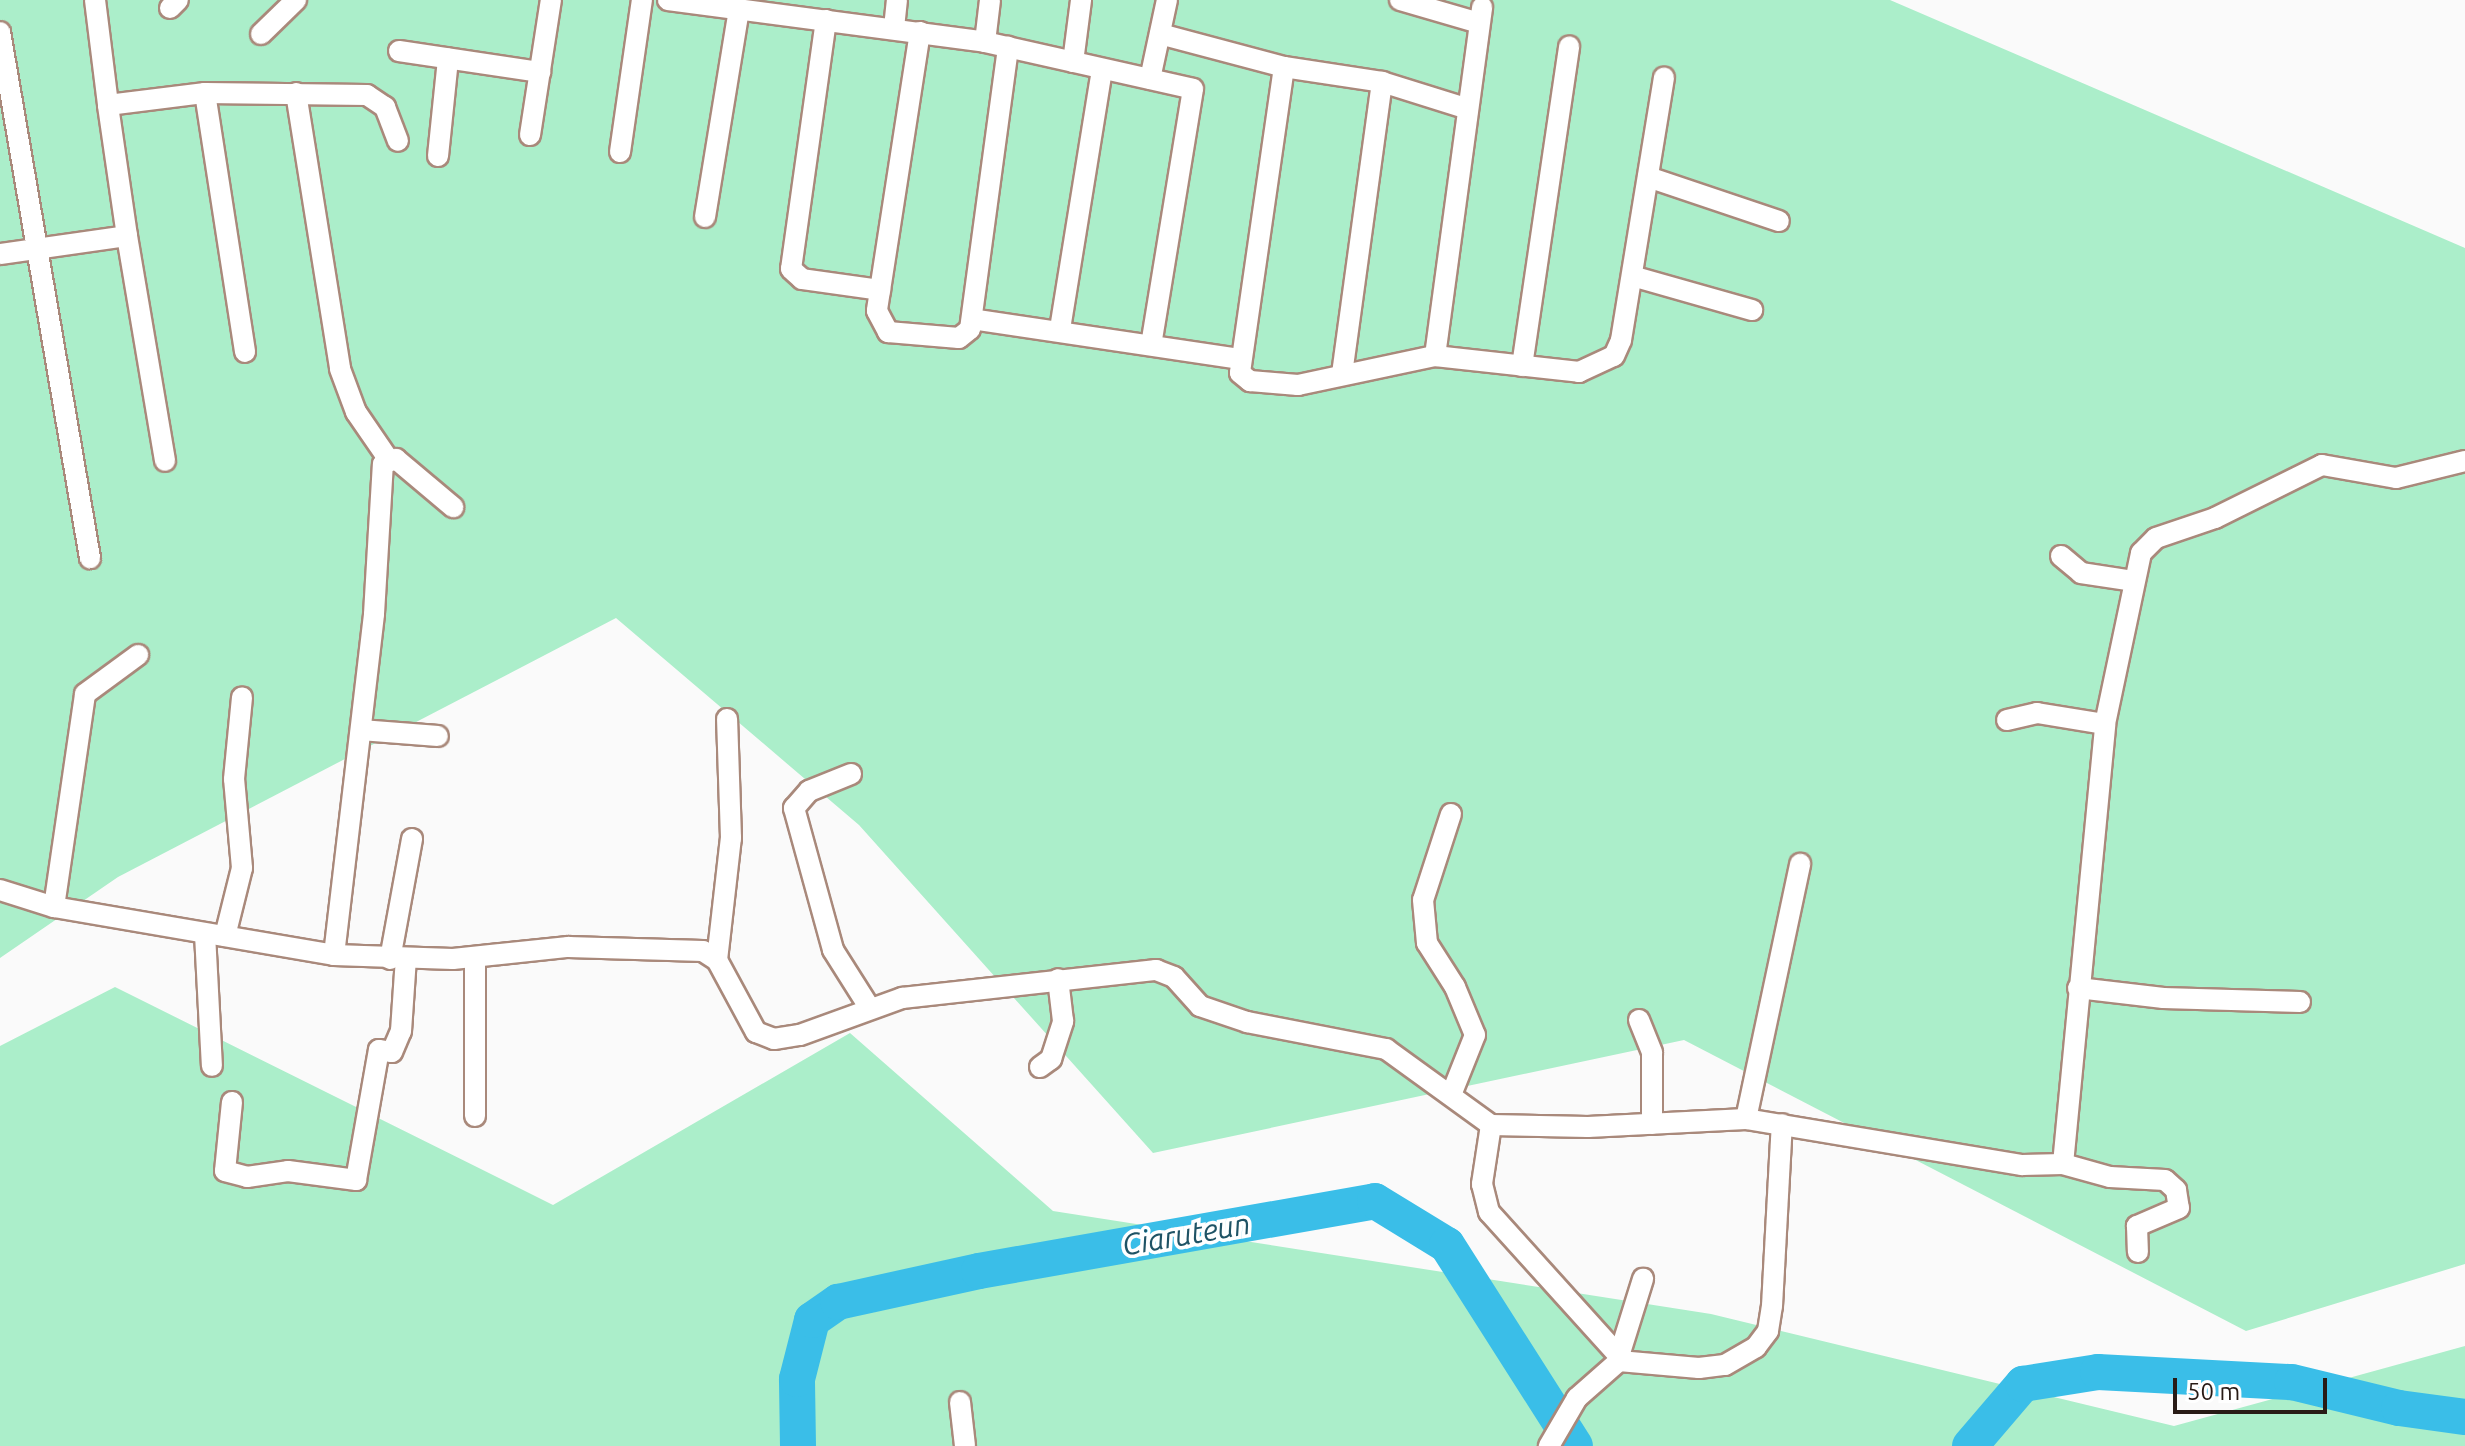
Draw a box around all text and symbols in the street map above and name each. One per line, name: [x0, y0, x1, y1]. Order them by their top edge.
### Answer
water label: Ciaruteun: [1119, 1205, 1253, 1263]
scale bar: [2177, 1362, 2331, 1412]
text: 50 m: [2187, 1378, 2240, 1405]

